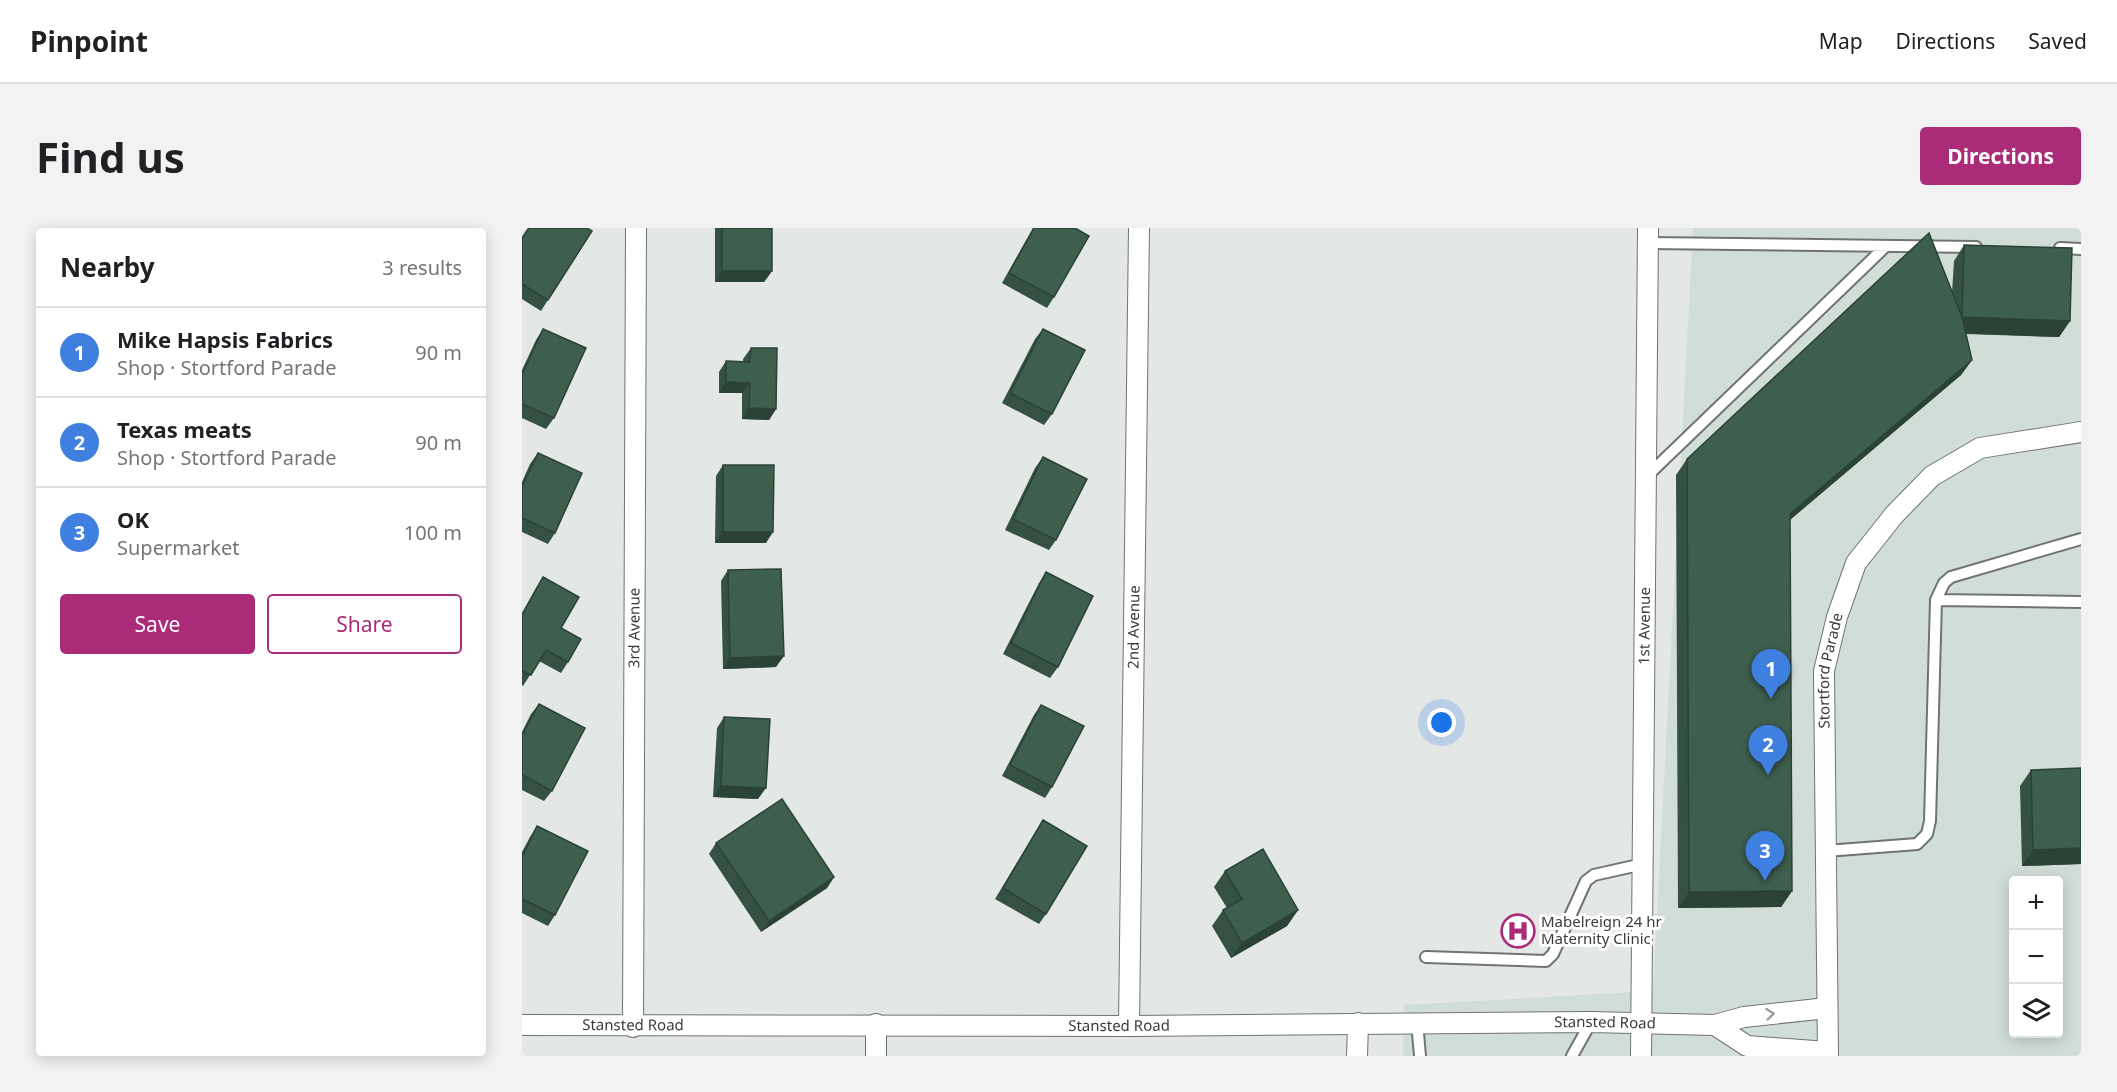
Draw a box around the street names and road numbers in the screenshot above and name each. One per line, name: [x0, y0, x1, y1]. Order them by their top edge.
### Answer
street label: 2nd Avenue: [1122, 585, 1144, 669]
street label: 1st Avenue: [1633, 587, 1654, 665]
street label: 3rd Avenue: [623, 588, 644, 668]
street label: Stortford Parade: [1813, 610, 1847, 729]
street label: Stansted Road: [1554, 1011, 1656, 1033]
street label: Stansted Road: [582, 1014, 684, 1034]
street label: Stansted Road: [1068, 1015, 1170, 1035]

